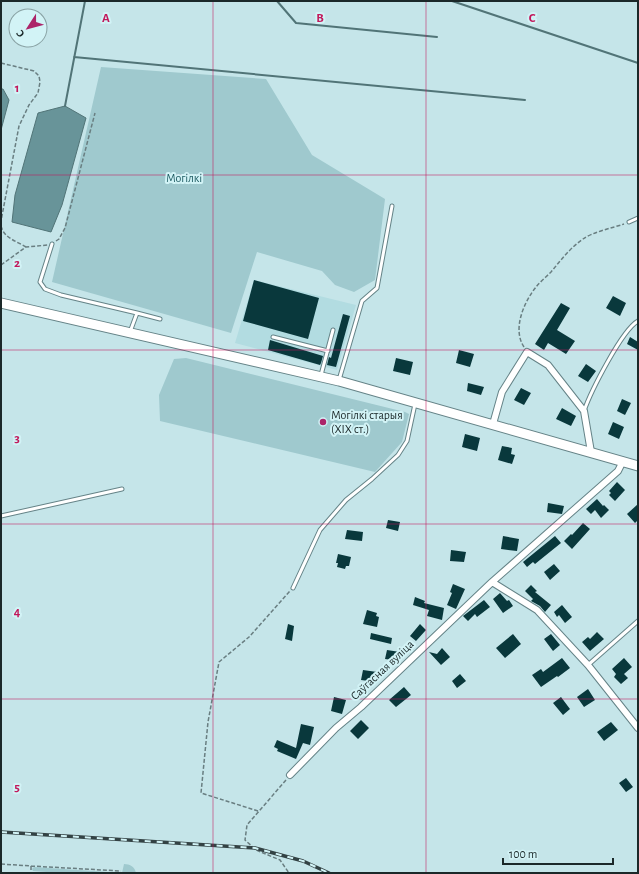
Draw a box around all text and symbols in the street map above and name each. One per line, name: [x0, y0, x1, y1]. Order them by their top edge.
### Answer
north arrow: [8, 8, 48, 48]
text: A: [102, 12, 110, 25]
text: B: [316, 12, 324, 25]
text: C: [529, 12, 536, 25]
text: С: [14, 28, 27, 39]
text: 1: [15, 82, 19, 95]
park label: Могілкі: [166, 172, 202, 184]
text: 2: [14, 257, 20, 270]
place label: Могілкі старыя (XIX ст.): [331, 409, 403, 435]
marker: Могілкі старыя (XIX ст.): [318, 417, 328, 427]
text: 3: [14, 432, 20, 445]
text: 4: [14, 606, 21, 619]
street label: Саўгасная вуліца: [348, 637, 417, 703]
text: 5: [14, 781, 20, 794]
scale bar: [503, 840, 613, 866]
text: 100 m: [509, 848, 537, 860]

